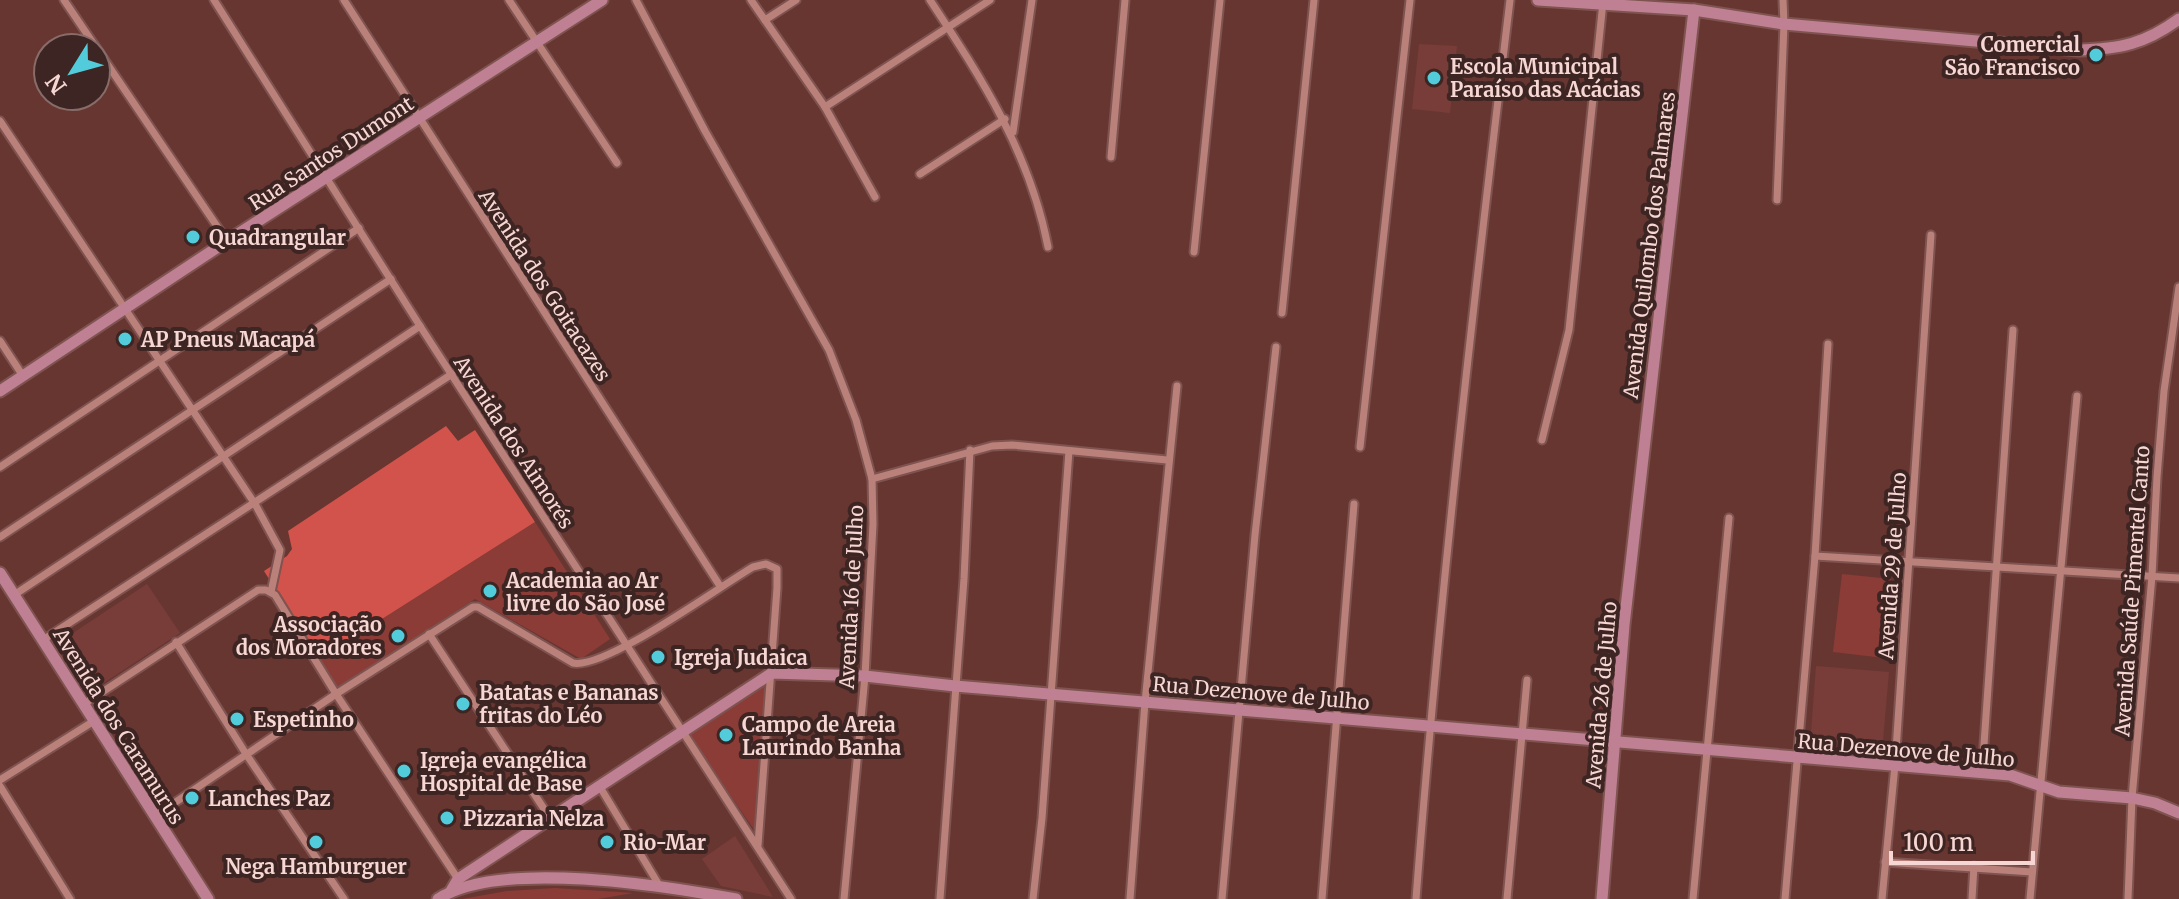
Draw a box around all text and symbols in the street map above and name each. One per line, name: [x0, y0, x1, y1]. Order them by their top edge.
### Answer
north arrow: [32, 32, 112, 112]
place label: Comercial São Francisco: [1944, 32, 2080, 80]
marker: Comercial São Francisco: [2087, 46, 2105, 64]
place label: Escola Municipal Paraíso das Acácias: [1450, 54, 1641, 102]
text: N: [39, 68, 72, 99]
marker: Escola Municipal Paraíso das Acácias: [1425, 69, 1443, 87]
street label: Rua Santos Dumont: [244, 90, 418, 216]
street label: Avenida Quilombo dos Palmares: [1618, 90, 1680, 401]
street label: Avenida dos Goitacazes: [473, 184, 616, 386]
place label: Quadrangular: [209, 225, 346, 250]
marker: Quadrangular: [184, 228, 202, 246]
place label: AP Pneus Macapá: [140, 327, 315, 352]
marker: AP Pneus Macapá: [116, 330, 134, 348]
street label: Avenida dos Aimorés: [448, 350, 579, 533]
street label: Avenida Saúde Pimentel Canto: [2109, 444, 2155, 738]
street label: Avenida 29 de Julho: [1873, 471, 1911, 661]
street label: Avenida 16 de Julho: [834, 504, 868, 691]
place label: Academia ao Ar livre do São José: [505, 568, 665, 616]
marker: Academia ao Ar livre do São José: [481, 582, 499, 600]
street label: Avenida 26 de Julho: [1580, 600, 1622, 791]
place label: Associação dos Moradores: [236, 612, 382, 660]
street label: Avenida dos Caramurus: [48, 622, 190, 829]
marker: Associação dos Moradores: [389, 627, 407, 645]
place label: Igreja Judaica: [674, 645, 808, 670]
marker: Igreja Judaica: [649, 648, 667, 666]
street label: Rua Dezenove de Julho: [1151, 671, 1371, 715]
place label: Batatas e Bananas fritas do Léo: [479, 680, 659, 728]
marker: Batatas e Bananas fritas do Léo: [454, 695, 472, 713]
place label: Espetinho: [253, 707, 354, 732]
marker: Espetinho: [228, 710, 246, 728]
place label: Campo de Areia Laurindo Banha: [742, 712, 901, 760]
marker: Campo de Areia Laurindo Banha: [717, 726, 735, 744]
street label: Rua Dezenove de Julho: [1796, 728, 2016, 772]
place label: Igreja evangélica Hospital de Base: [420, 748, 587, 796]
marker: Igreja evangélica Hospital de Base: [395, 762, 413, 780]
place label: Lanches Paz: [208, 786, 331, 811]
marker: Lanches Paz: [183, 789, 201, 807]
place label: Pizzaria Nelza: [463, 806, 604, 831]
marker: Pizzaria Nelza: [438, 809, 456, 827]
scale bar: [1891, 815, 2033, 865]
text: 100 m: [1903, 827, 1974, 858]
place label: Rio-Mar: [623, 830, 706, 855]
marker: Nega Hamburguer: [307, 833, 325, 851]
marker: Rio-Mar: [598, 833, 616, 851]
place label: Nega Hamburguer: [225, 854, 407, 879]

